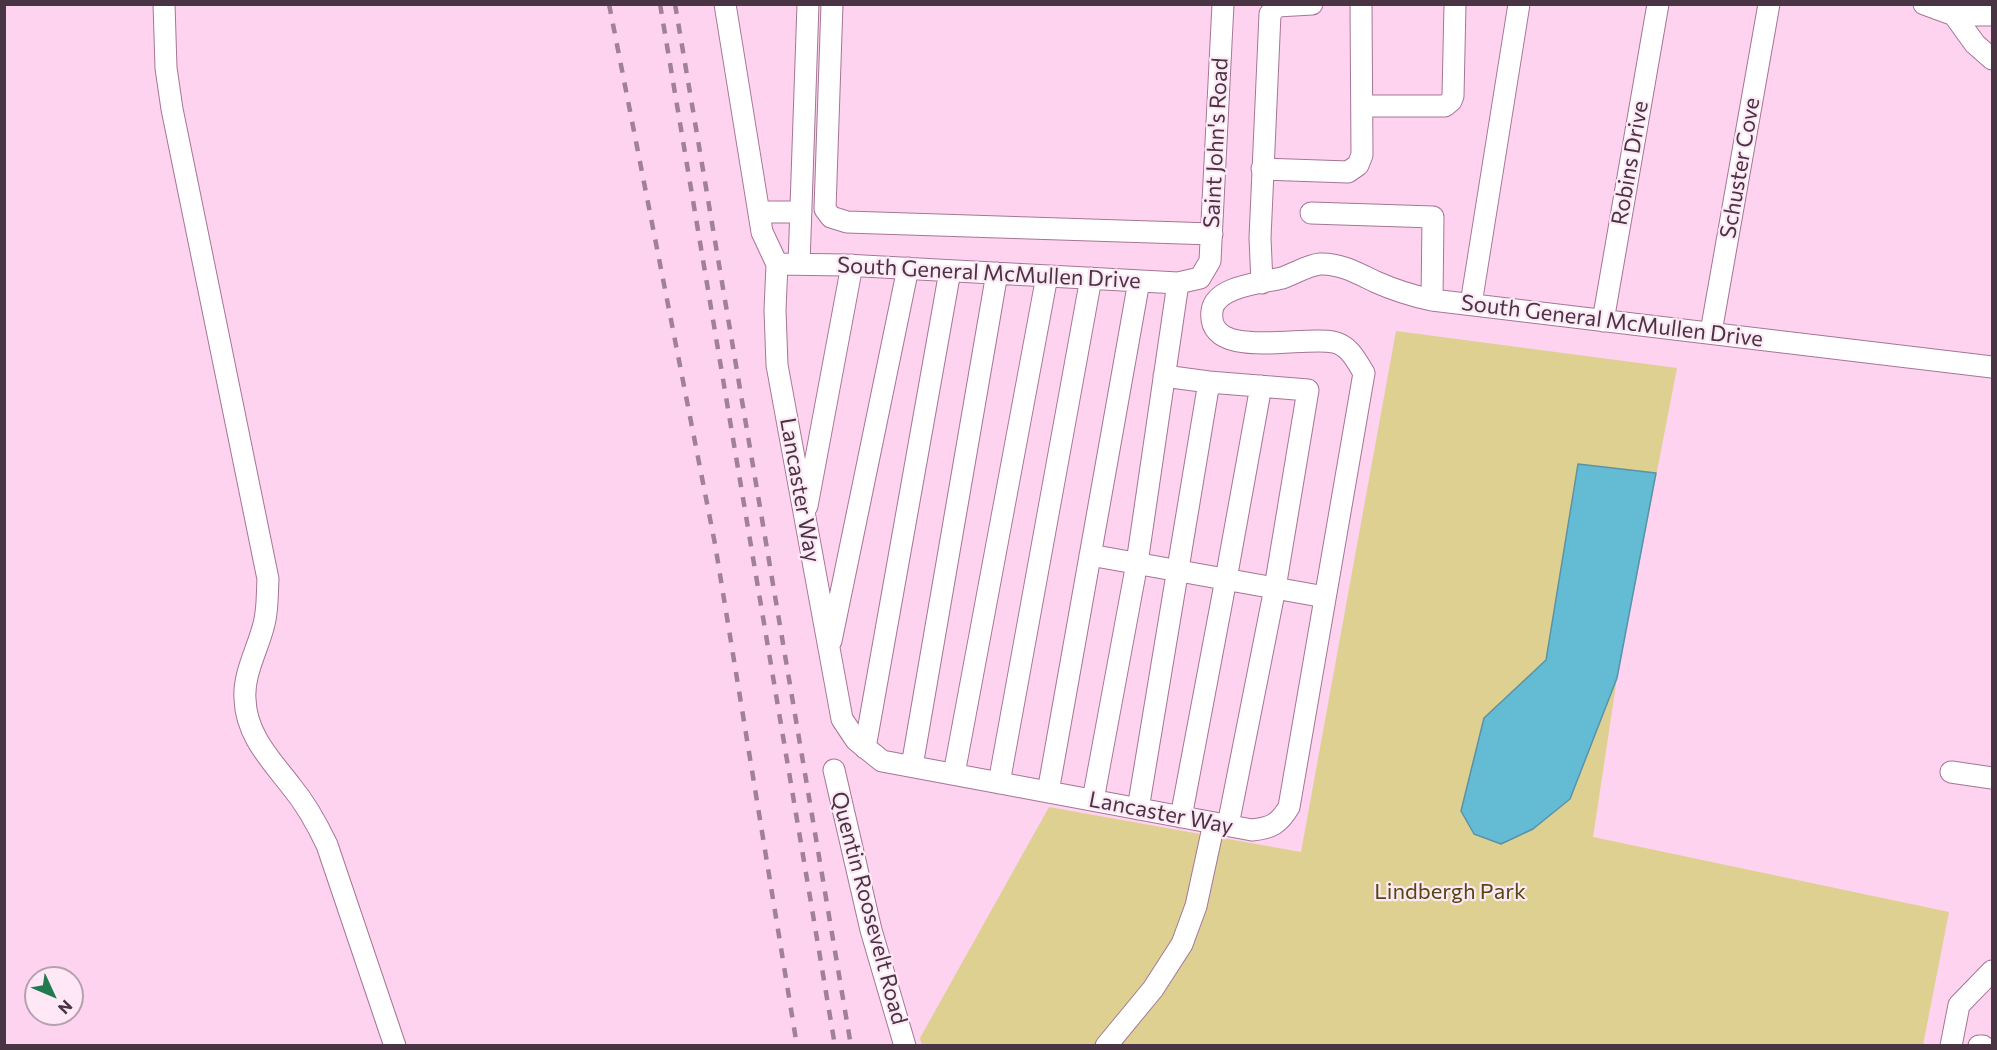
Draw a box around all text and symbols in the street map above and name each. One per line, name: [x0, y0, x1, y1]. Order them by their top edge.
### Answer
street label: Saint John's Road: [1198, 57, 1234, 229]
street label: Schuster Cove: [1715, 96, 1765, 240]
street label: Robins Drive: [1606, 99, 1654, 227]
street label: South General McMullen Drive: [837, 252, 1141, 294]
street label: South General McMullen Drive: [1460, 289, 1764, 353]
street label: Lancaster Way: [774, 416, 826, 564]
street label: Lancaster Way: [1087, 786, 1235, 840]
street label: Quentin Roosevelt Road: [825, 789, 913, 1027]
park label: Lindbergh Park: [1374, 879, 1526, 905]
north arrow: [24, 966, 84, 1026]
text: N: [55, 997, 77, 1018]

